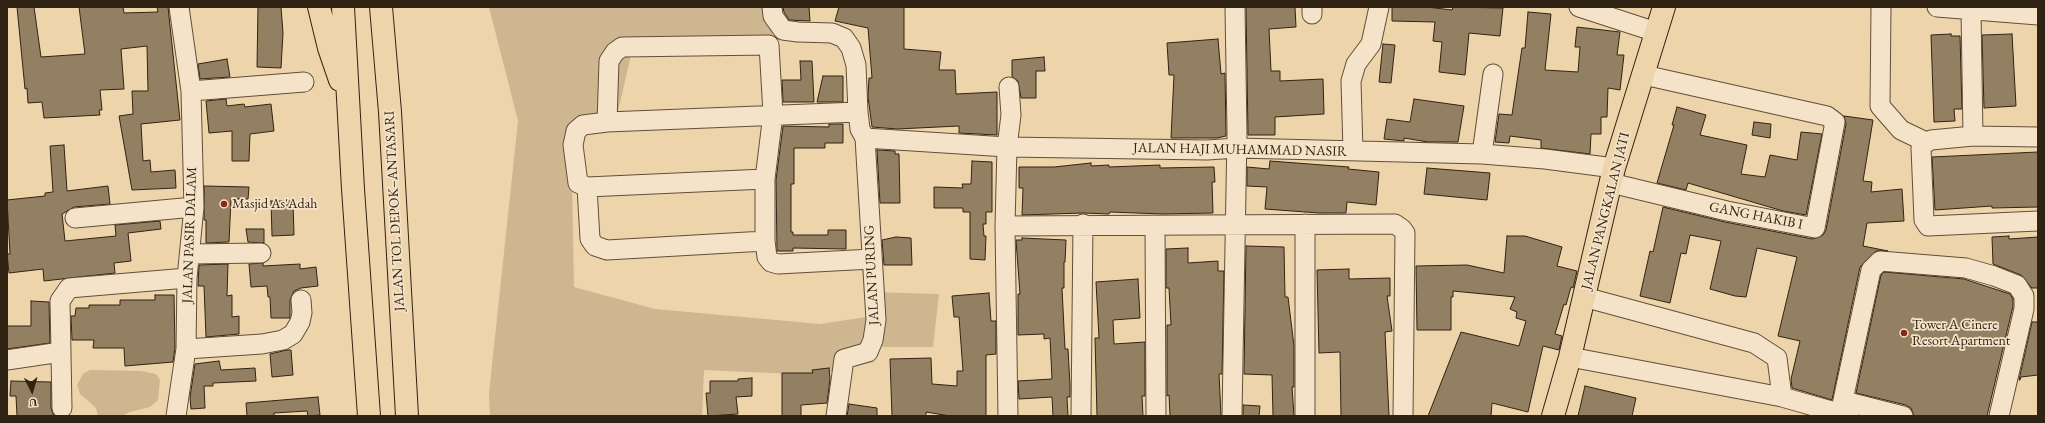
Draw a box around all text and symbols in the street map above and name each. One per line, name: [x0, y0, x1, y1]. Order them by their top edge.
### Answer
street label: JALAN TOL DEPOK–ANTASARI: [381, 110, 409, 312]
street label: JALAN PANGKALAN JATI: [1578, 130, 1634, 292]
street label: JALAN HAJI MUHAMMAD NASIR: [1133, 140, 1347, 160]
street label: JALAN PASIR DALAM: [179, 166, 201, 304]
place label: Masjid As'Adah: [232, 196, 317, 212]
marker: Masjid As'Adah: [219, 199, 229, 209]
street label: GANG HAKIB I: [1708, 199, 1804, 233]
street label: JALAN PURING: [861, 224, 883, 326]
place label: Tower A Cinere Resort Apartment: [1912, 317, 2010, 350]
marker: Tower A Cinere Resort Apartment: [1899, 328, 1909, 338]
north arrow: [12, 371, 52, 411]
text: U: [28, 396, 38, 410]

